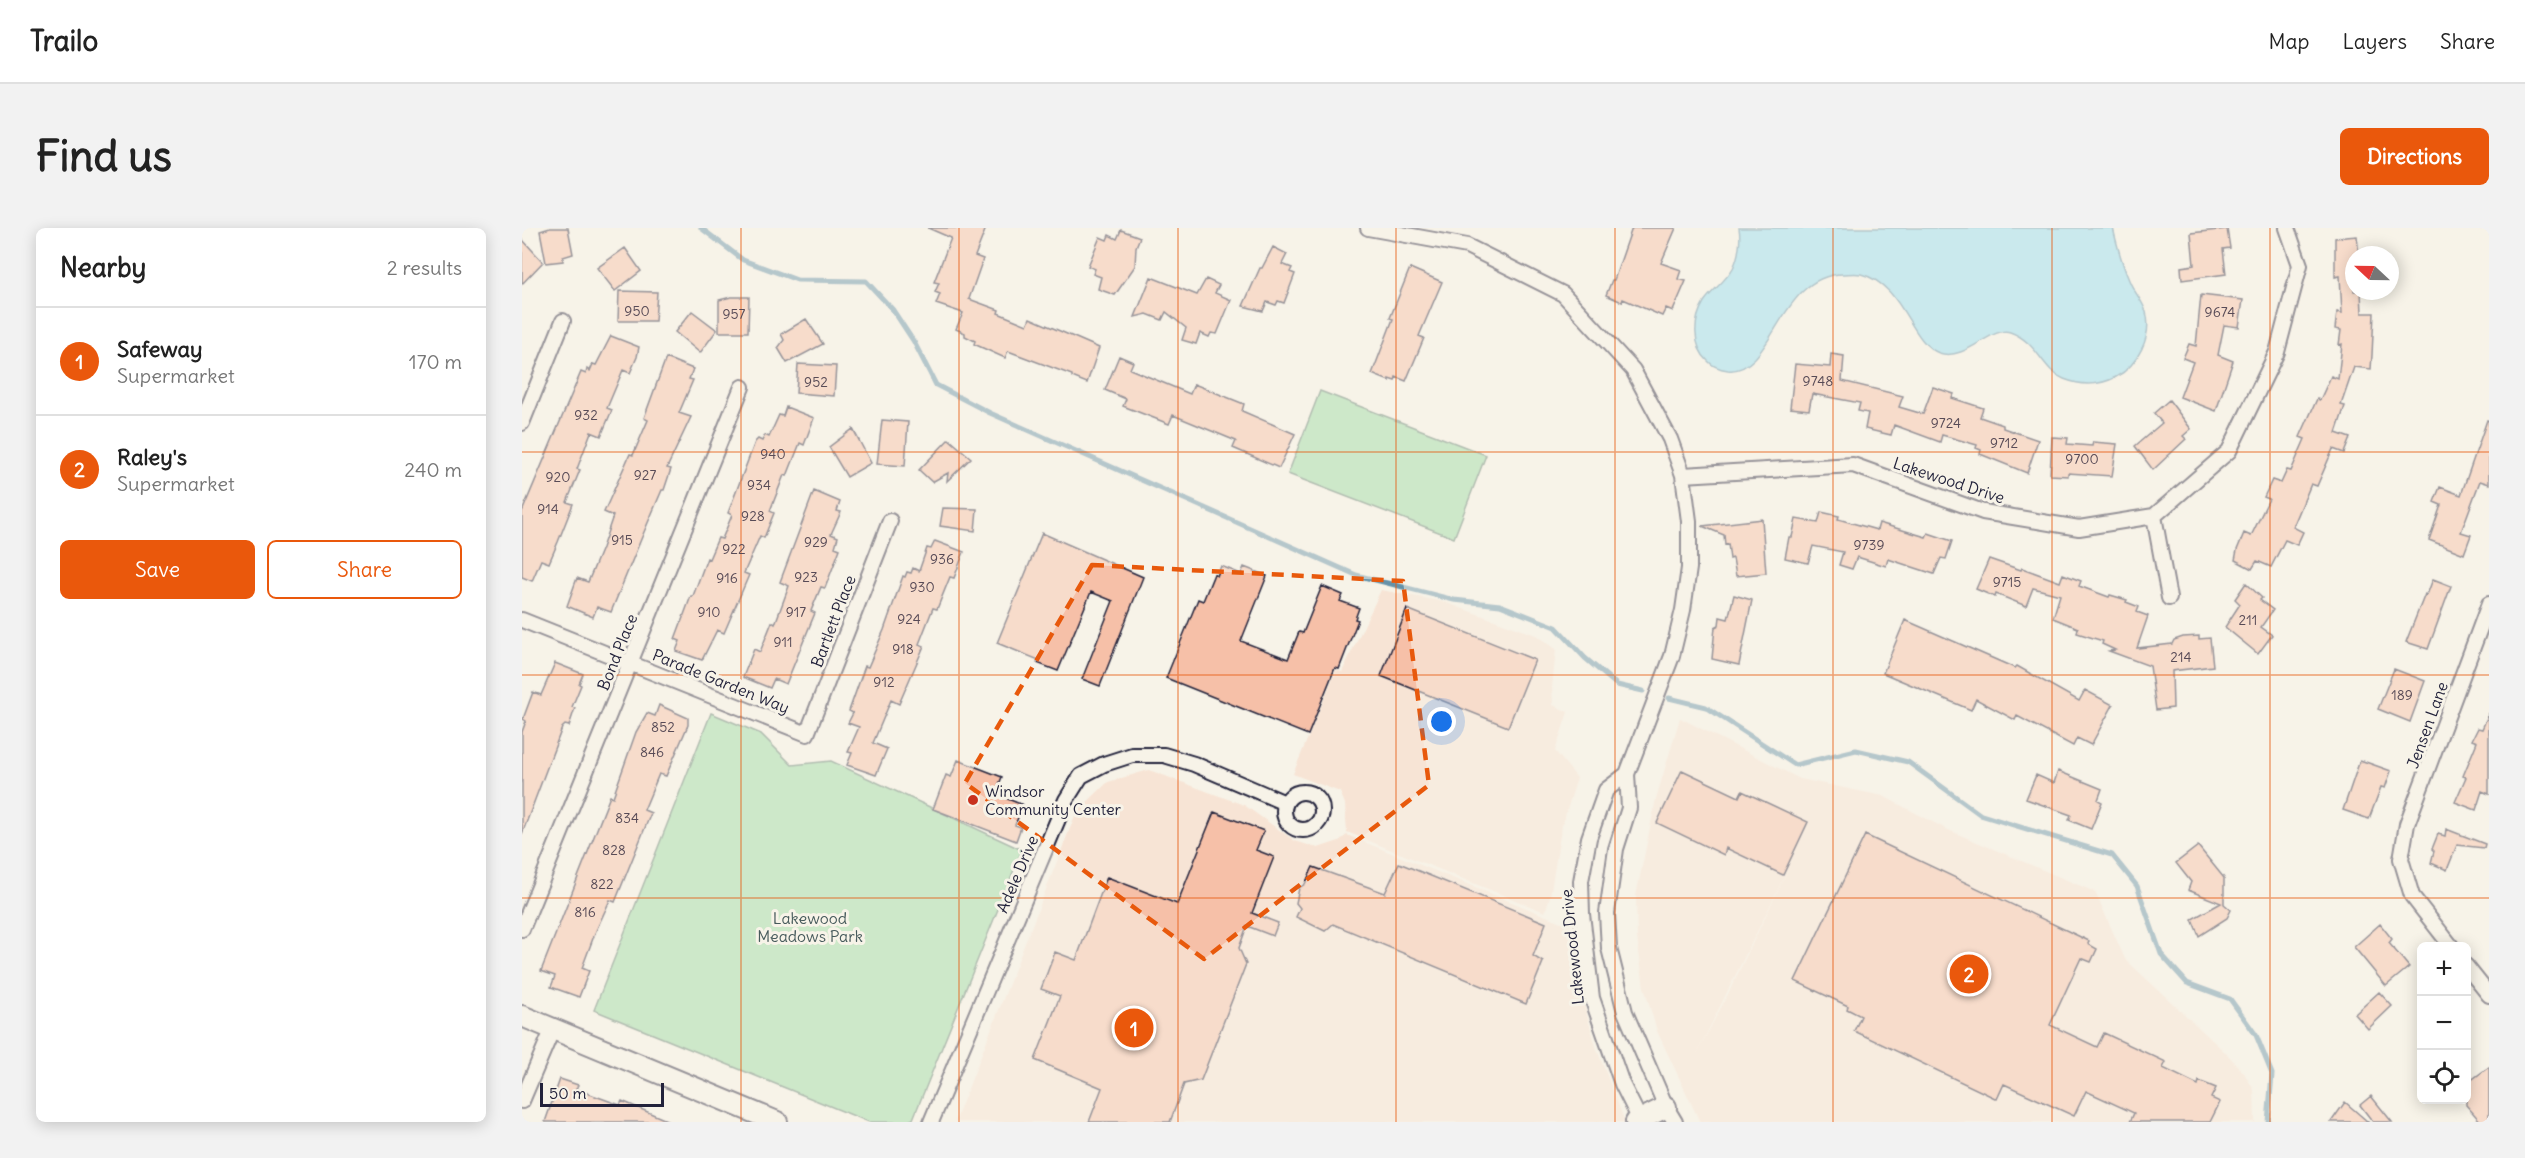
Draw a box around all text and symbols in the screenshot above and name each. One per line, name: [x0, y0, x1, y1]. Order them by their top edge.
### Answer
text: Trailo: [30, 23, 98, 59]
text: Map: [2269, 28, 2309, 55]
text: Layers: [2342, 28, 2407, 55]
text: Share: [2440, 28, 2495, 55]
button: Directions: [2340, 128, 2489, 185]
text: Find us: [36, 130, 172, 182]
north arrow: [2345, 246, 2399, 300]
text: Nearby: [60, 251, 146, 284]
text: 2 results: [387, 255, 462, 280]
house number: 950: [624, 302, 650, 320]
house number: 9674: [2205, 303, 2235, 321]
house number: 957: [723, 305, 746, 323]
text: Safeway: [117, 335, 203, 363]
text: 1: [76, 349, 83, 374]
text: 170 m: [409, 349, 462, 374]
text: Supermarket: [117, 363, 235, 388]
house number: 9748: [1803, 372, 1833, 390]
house number: 952: [804, 373, 828, 391]
house number: 932: [574, 406, 598, 424]
house number: 9724: [1931, 414, 1961, 432]
house number: 9712: [1990, 434, 2018, 452]
text: Raley's: [117, 443, 187, 471]
house number: 940: [760, 445, 786, 463]
house number: 9700: [2065, 450, 2099, 468]
street label: Lakewood Drive: [1891, 453, 2007, 507]
text: 2: [74, 457, 85, 482]
text: 240 m: [404, 457, 462, 482]
house number: 927: [634, 466, 656, 484]
house number: 920: [546, 468, 570, 486]
text: Supermarket: [117, 471, 235, 496]
house number: 934: [747, 476, 771, 494]
house number: 914: [537, 500, 559, 518]
house number: 928: [741, 507, 765, 525]
house number: 915: [611, 531, 633, 549]
house number: 929: [804, 533, 828, 551]
house number: 9739: [1854, 536, 1884, 554]
button: Save: [60, 540, 255, 599]
button: Share: [267, 540, 462, 599]
house number: 922: [722, 540, 746, 558]
house number: 936: [930, 550, 954, 568]
house number: 923: [794, 568, 818, 586]
house number: 916: [716, 569, 738, 587]
street label: Bartlett Place: [806, 572, 860, 670]
house number: 9715: [1993, 573, 2021, 591]
house number: 930: [909, 578, 935, 596]
house number: 910: [698, 603, 720, 621]
house number: 917: [786, 603, 806, 621]
house number: 924: [897, 610, 921, 628]
street label: Bond Place: [593, 611, 641, 693]
house number: 211: [2239, 611, 2257, 629]
house number: 911: [773, 633, 793, 651]
house number: 918: [892, 640, 914, 658]
street label: Parade Garden Way: [650, 644, 792, 718]
house number: 214: [2170, 648, 2192, 666]
house number: 912: [873, 673, 895, 691]
street label: Jensen Lane: [2402, 679, 2452, 771]
house number: 189: [2391, 686, 2413, 704]
your location: [1427, 707, 1456, 736]
house number: 852: [651, 718, 675, 736]
house number: 846: [640, 743, 664, 761]
place label: Windsor Community Center: [985, 781, 1122, 819]
marker: Windsor Community Center: [966, 793, 980, 807]
house number: 834: [615, 809, 639, 827]
street label: Adele Drive: [992, 832, 1042, 916]
house number: 828: [602, 841, 626, 859]
house number: 822: [590, 875, 614, 893]
street label: Lakewood Drive: [1556, 888, 1588, 1006]
house number: 816: [574, 903, 596, 921]
park label: Lakewood Meadows Park: [757, 908, 863, 946]
map controls: [2417, 942, 2471, 1104]
button: +: [2417, 942, 2471, 996]
pin: 2: [1950, 952, 1988, 996]
button: −: [2417, 996, 2471, 1050]
pin: 1: [1114, 1006, 1154, 1050]
button: locate: [2417, 1050, 2471, 1104]
scale bar: [540, 1080, 664, 1108]
text: 50 m: [549, 1083, 587, 1103]

